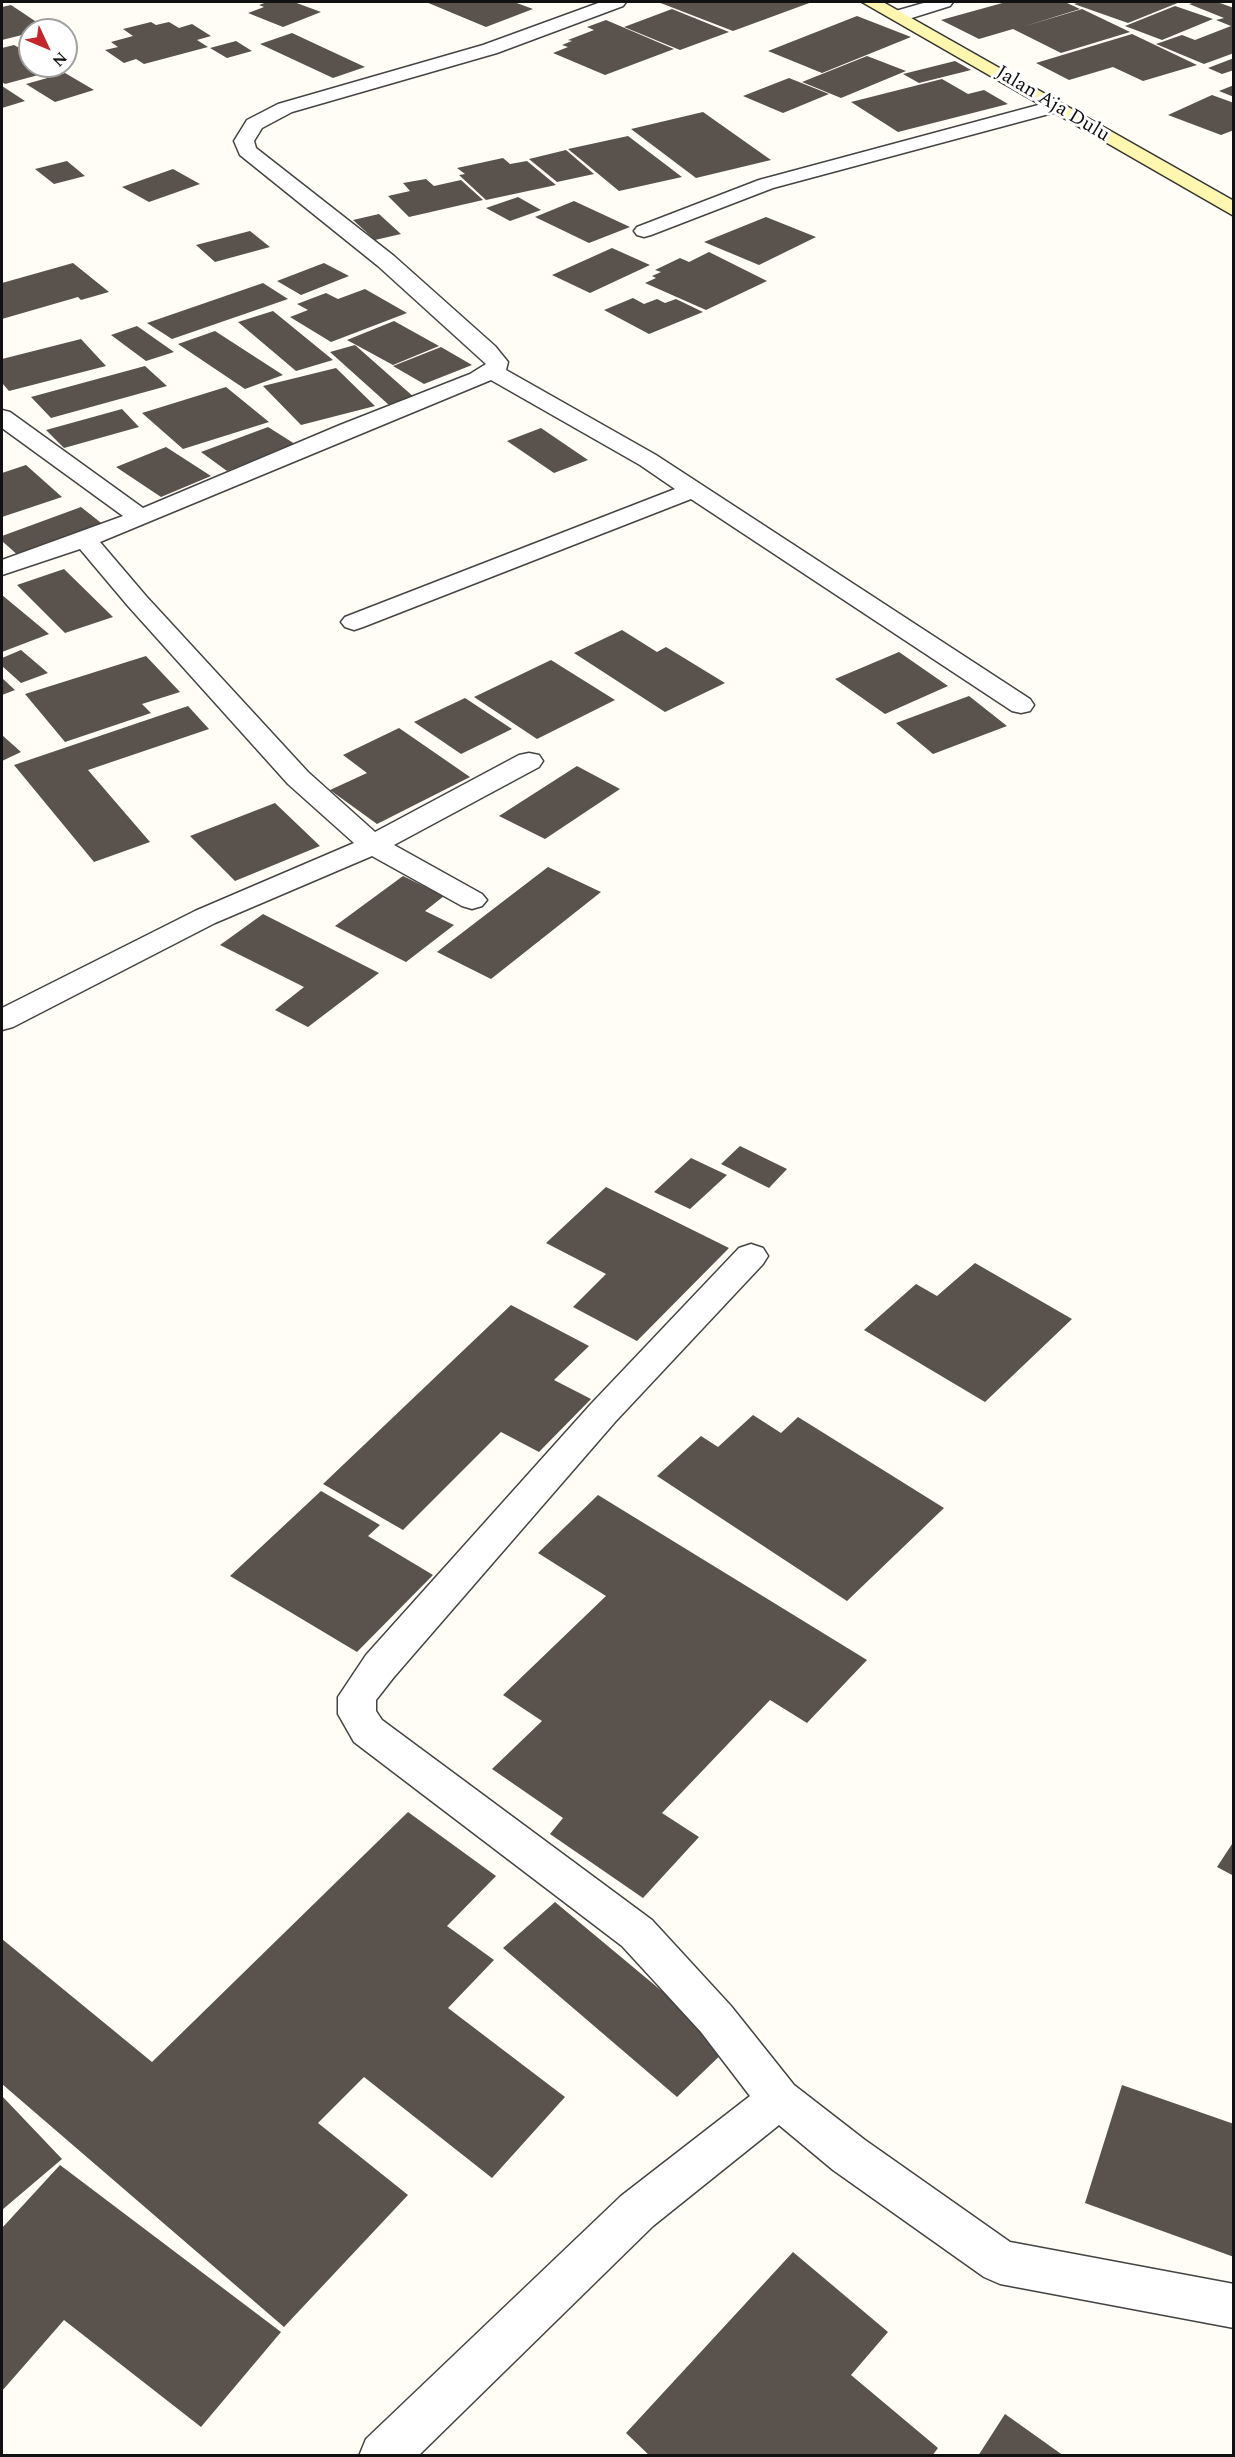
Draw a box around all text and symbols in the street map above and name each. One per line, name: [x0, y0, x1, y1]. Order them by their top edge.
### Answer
north arrow: [18, 18, 78, 78]
text: N: [46, 46, 73, 72]
street label: Jalan Aja Dulu: [991, 62, 1113, 148]

